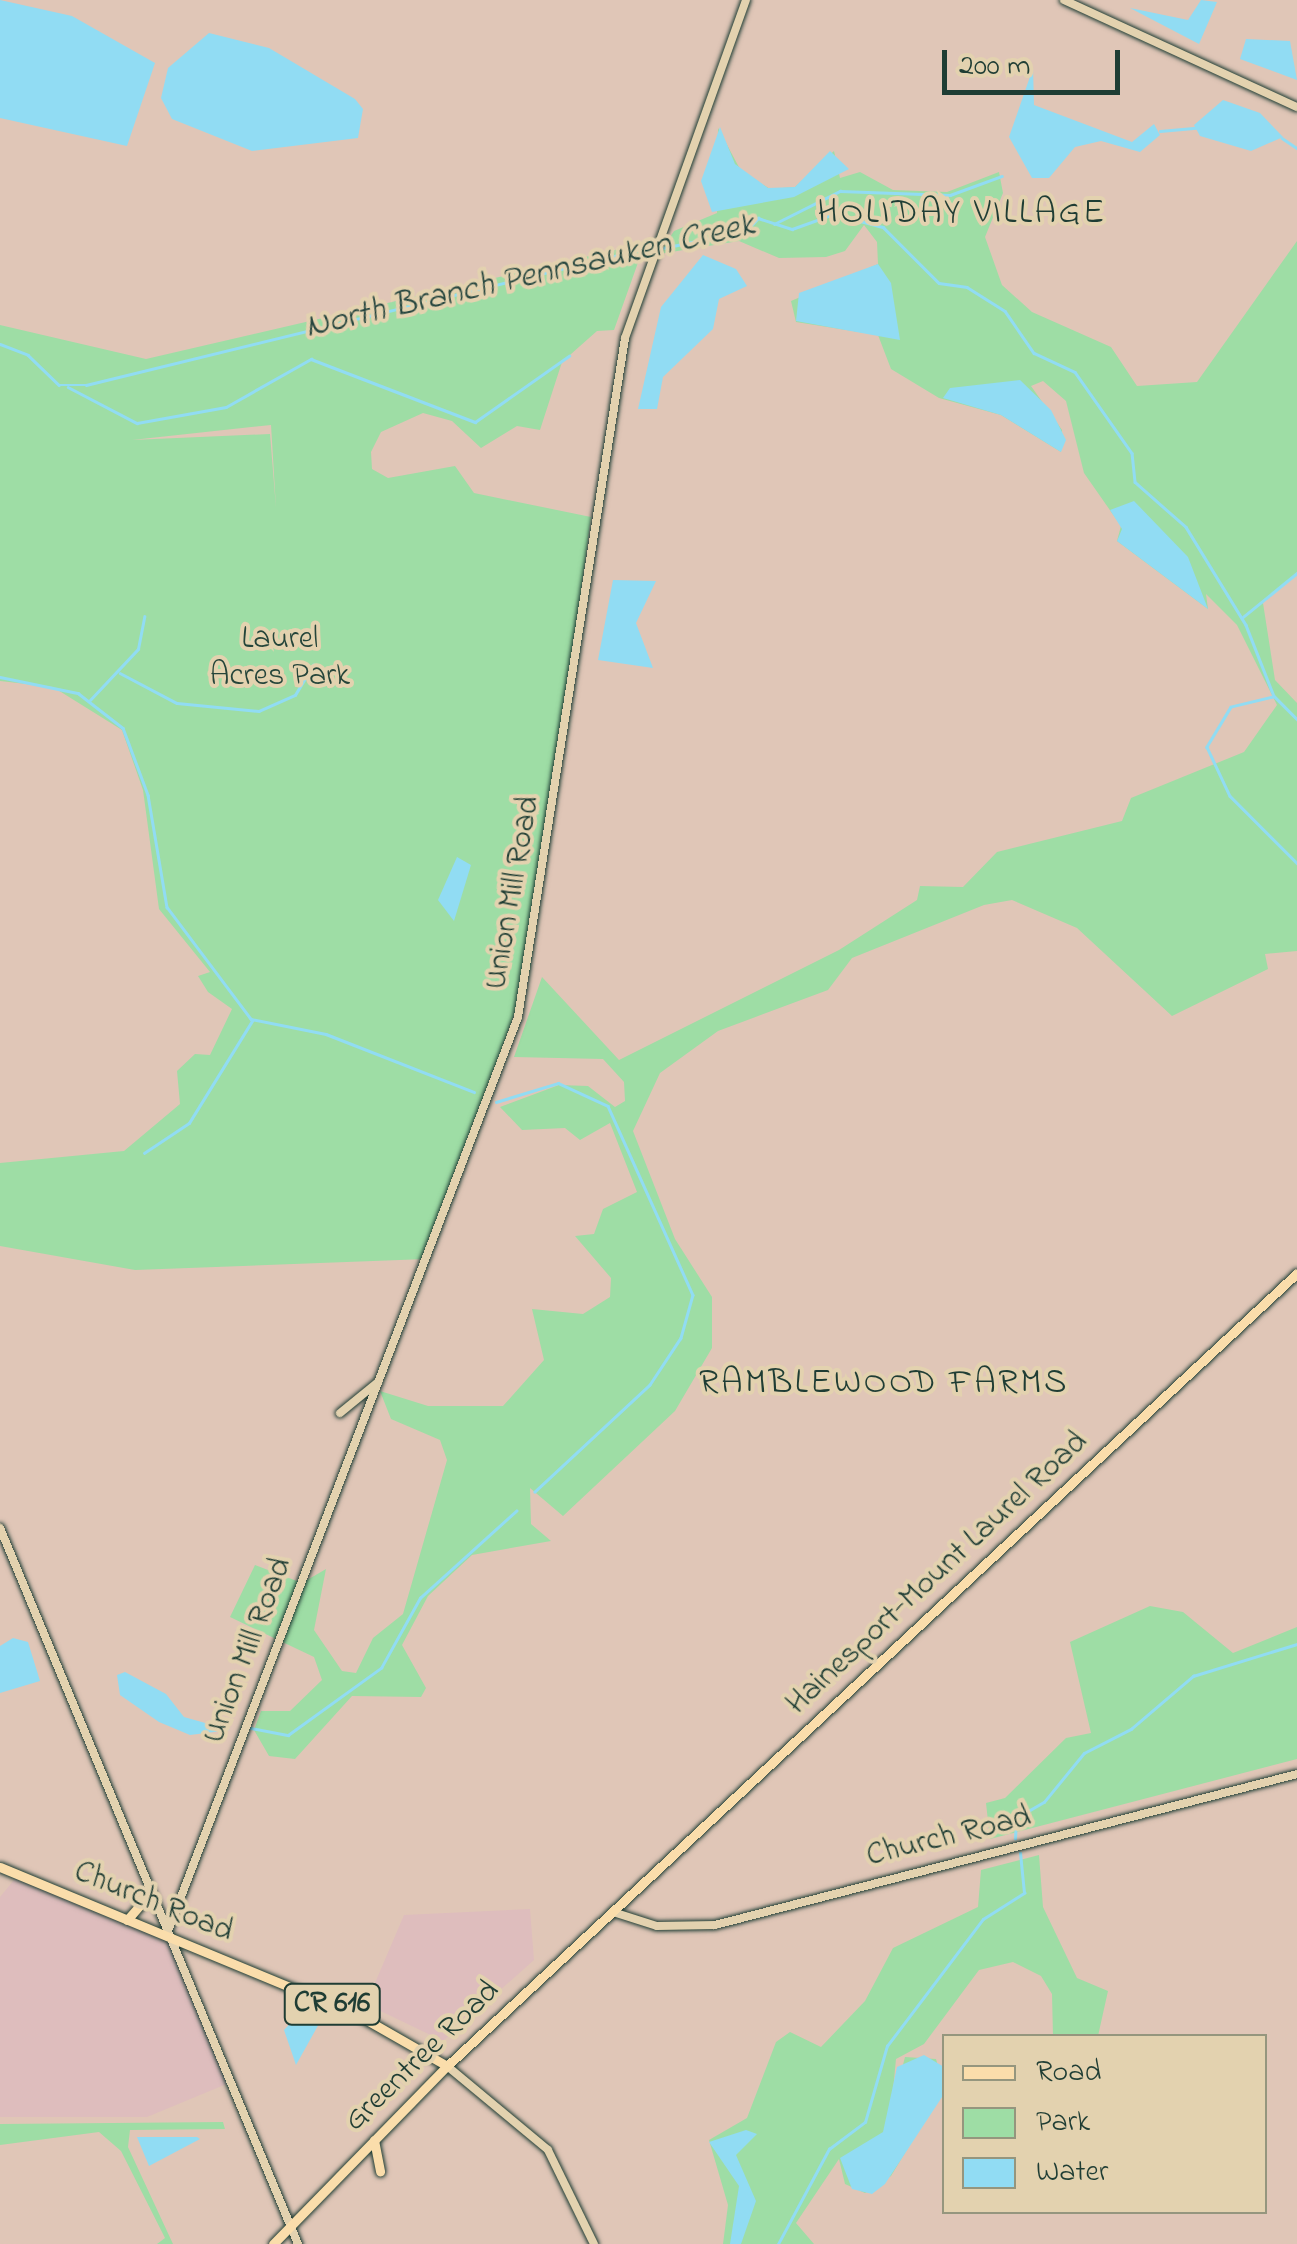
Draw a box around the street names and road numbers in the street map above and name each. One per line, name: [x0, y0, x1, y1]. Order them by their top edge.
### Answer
street label: Union Mill Road: [478, 793, 550, 993]
street label: Hainesport-Mount Laurel Road: [779, 1424, 1097, 1724]
street label: Union Mill Road: [196, 1553, 302, 1749]
street label: Church Road: [863, 1799, 1035, 1877]
street label: Church Road: [68, 1854, 238, 1952]
street label: Greentree Road: [337, 1973, 509, 2141]
road number: CR 616: [282, 1979, 382, 2029]

